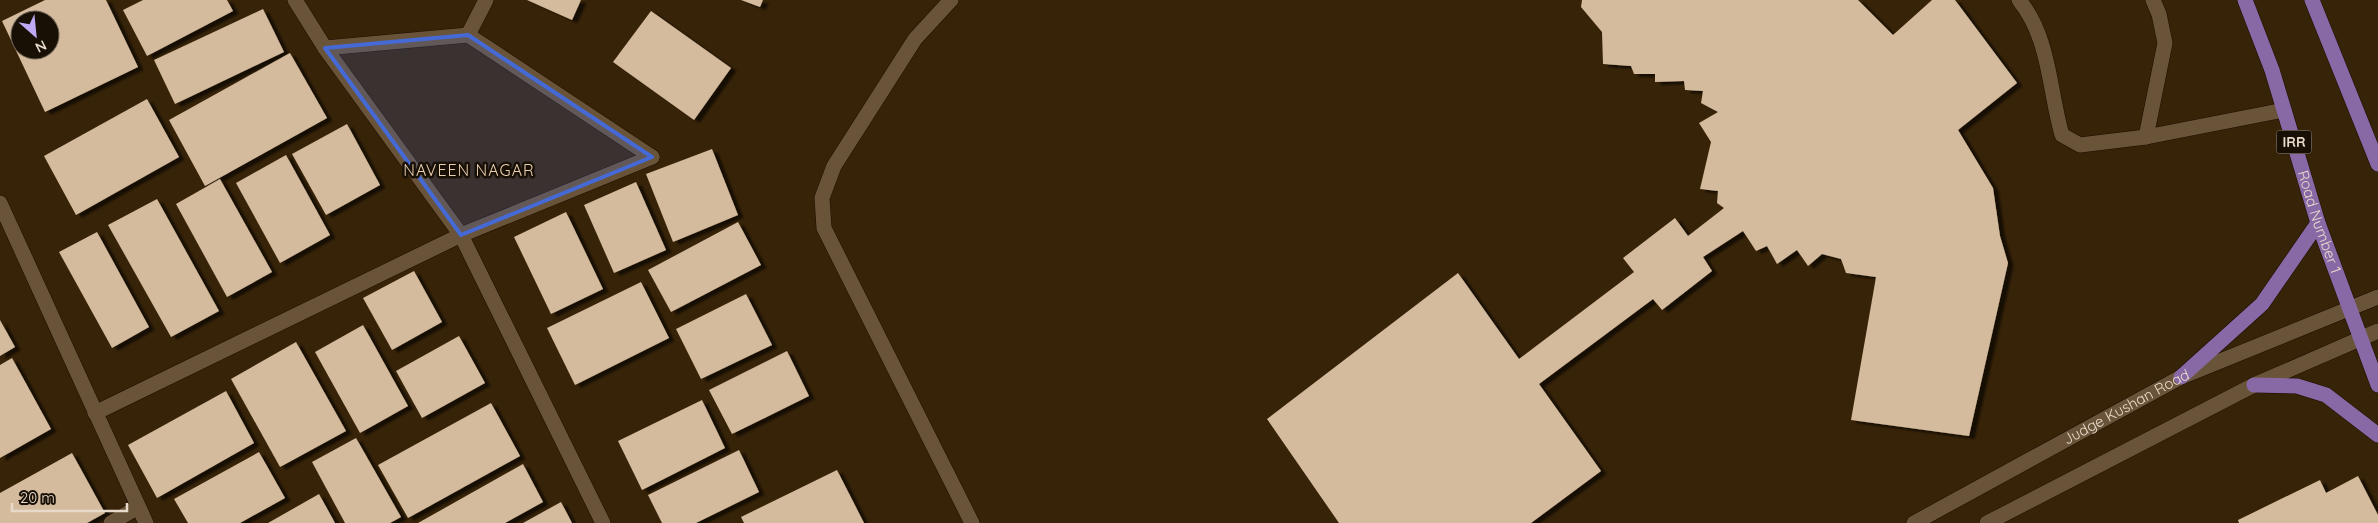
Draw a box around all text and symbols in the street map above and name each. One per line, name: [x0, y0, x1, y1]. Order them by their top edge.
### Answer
north arrow: [10, 10, 60, 60]
text: N: [32, 36, 50, 57]
road number: IRR: [2276, 130, 2312, 154]
district label: NAVEEN NAGAR: [403, 160, 535, 180]
street label: Road Number 1: [2294, 168, 2346, 276]
street label: Judge Kushan Road: [2060, 365, 2192, 449]
scale bar: [12, 480, 128, 512]
text: 20 m: [20, 488, 55, 507]

